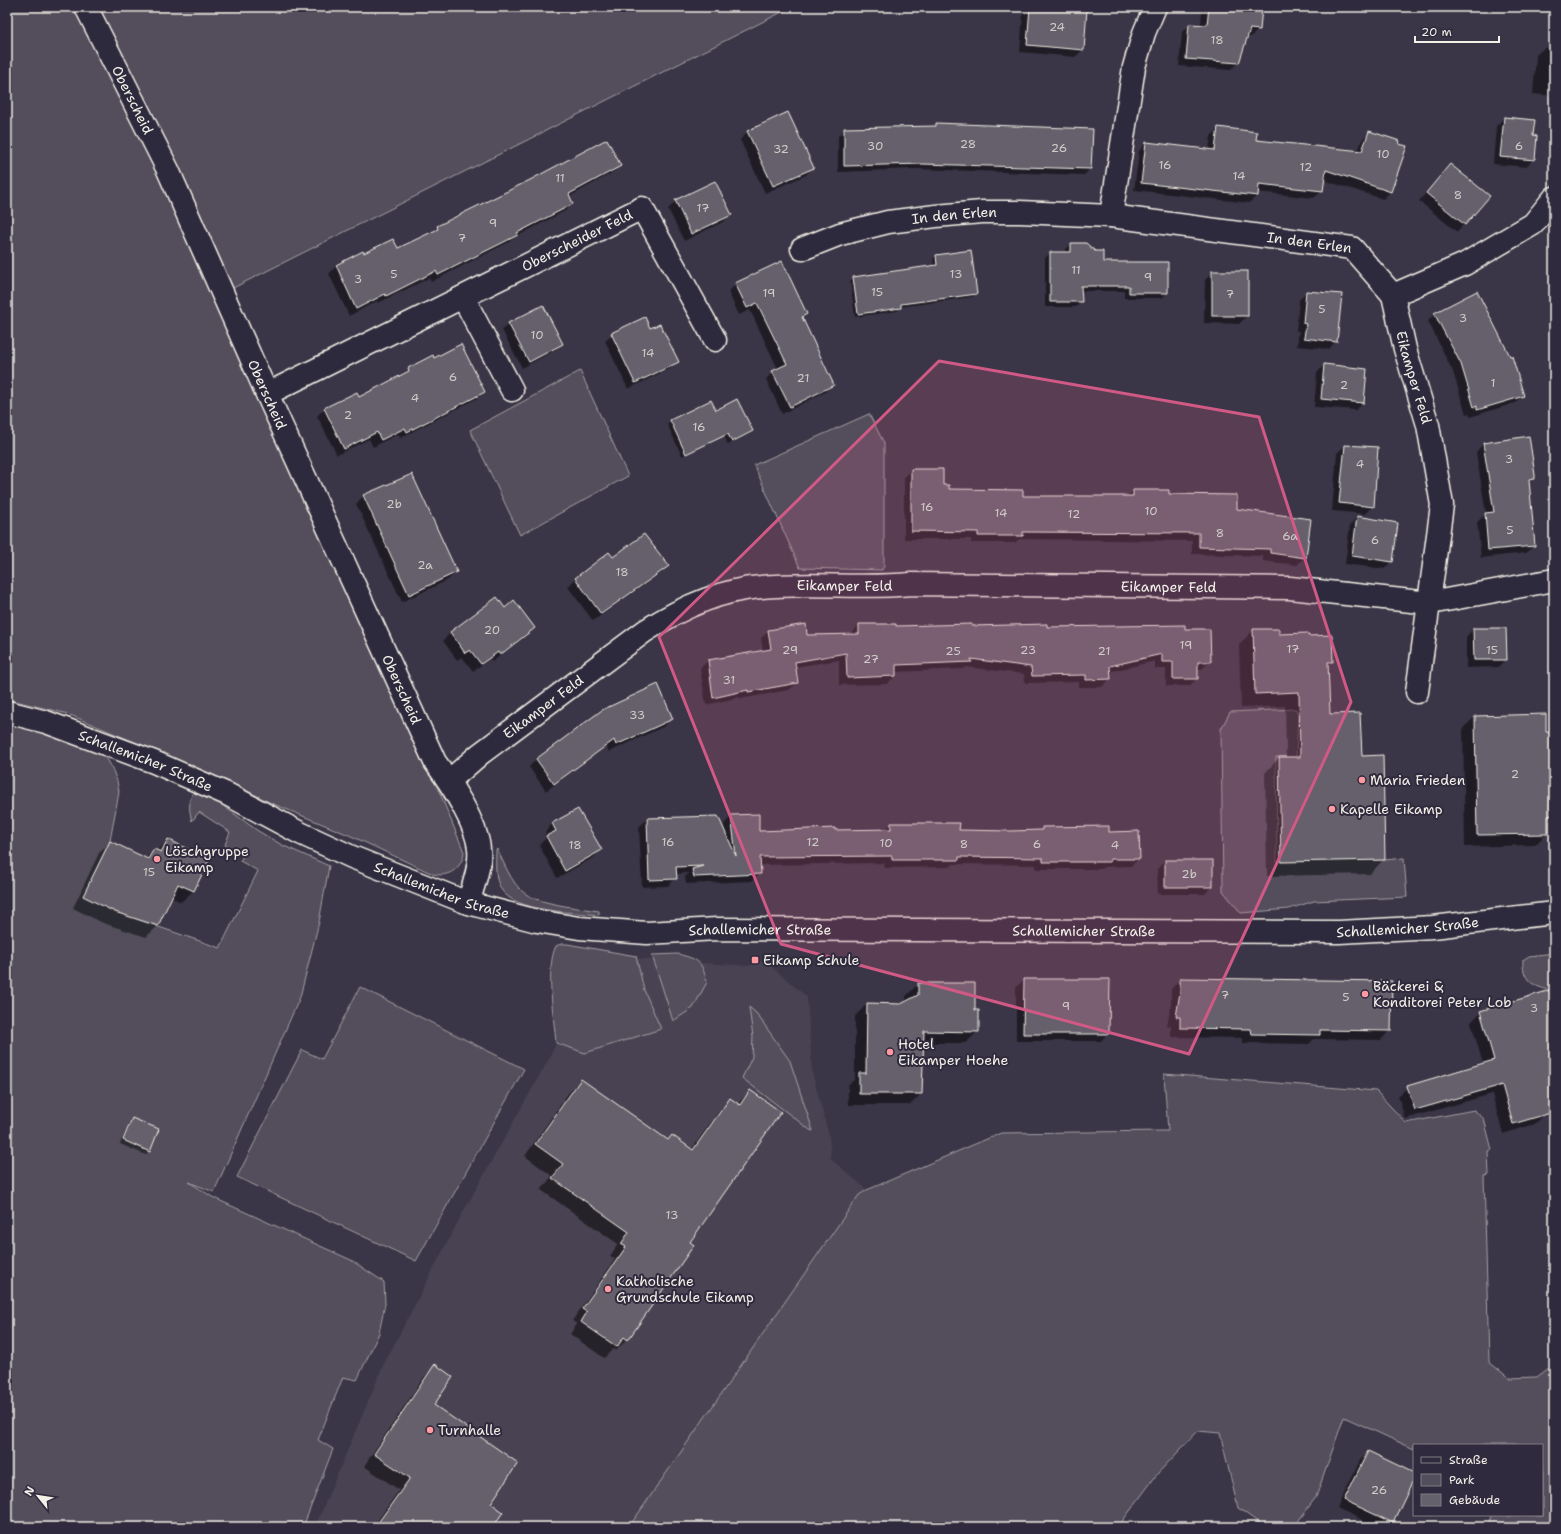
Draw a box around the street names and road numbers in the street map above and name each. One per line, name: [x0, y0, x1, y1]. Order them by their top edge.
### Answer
street label: Oberscheid: [108, 63, 158, 137]
street label: In den Erlen: [911, 203, 997, 228]
street label: Oberscheider Feld: [519, 205, 635, 275]
street label: In den Erlen: [1266, 228, 1353, 257]
street label: Eikamper Feld: [1392, 329, 1436, 426]
street label: Oberscheid: [244, 357, 291, 432]
street label: Eikamper Feld: [797, 576, 893, 595]
street label: Eikamper Feld: [1121, 577, 1217, 596]
street label: Oberscheid: [378, 652, 426, 727]
street label: Eikamper Feld: [500, 671, 587, 743]
street label: Schallemicher Straße: [76, 726, 215, 796]
street label: Schallemicher Straße: [371, 858, 512, 922]
street label: Schallemicher Straße: [1336, 913, 1480, 941]
street label: Schallemicher Straße: [688, 920, 831, 940]
street label: Schallemicher Straße: [1012, 921, 1155, 940]

